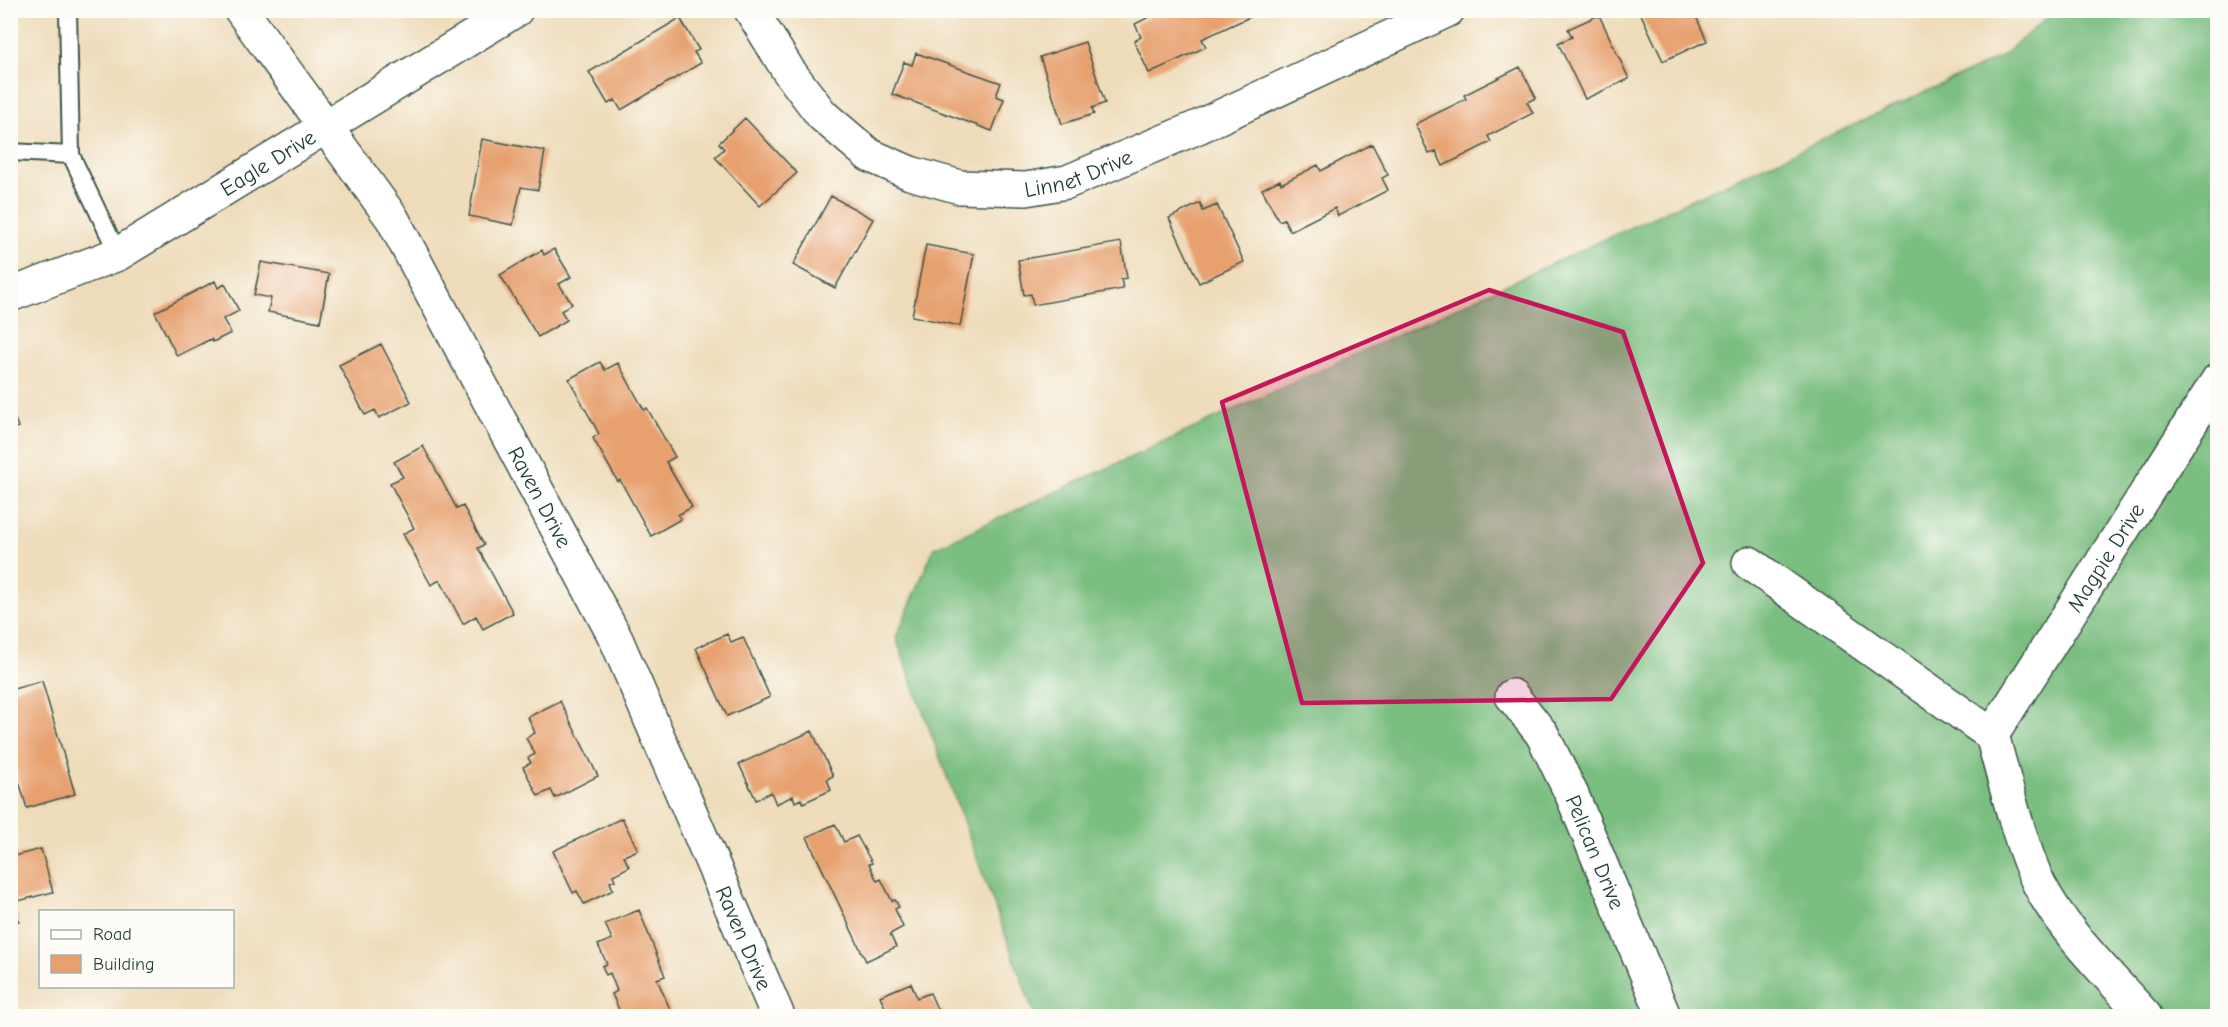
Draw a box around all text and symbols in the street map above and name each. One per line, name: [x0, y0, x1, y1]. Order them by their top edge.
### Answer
street label: Eagle Drive: [216, 124, 320, 202]
street label: Linnet Drive: [1022, 144, 1136, 203]
street label: Raven Drive: [502, 442, 577, 552]
street label: Magpie Drive: [2062, 498, 2150, 617]
street label: Pelican Drive: [1559, 791, 1630, 913]
street label: Raven Drive: [710, 882, 777, 994]
legend: [39, 910, 234, 988]
text: Road: [93, 924, 132, 945]
text: Building: [93, 954, 155, 975]

